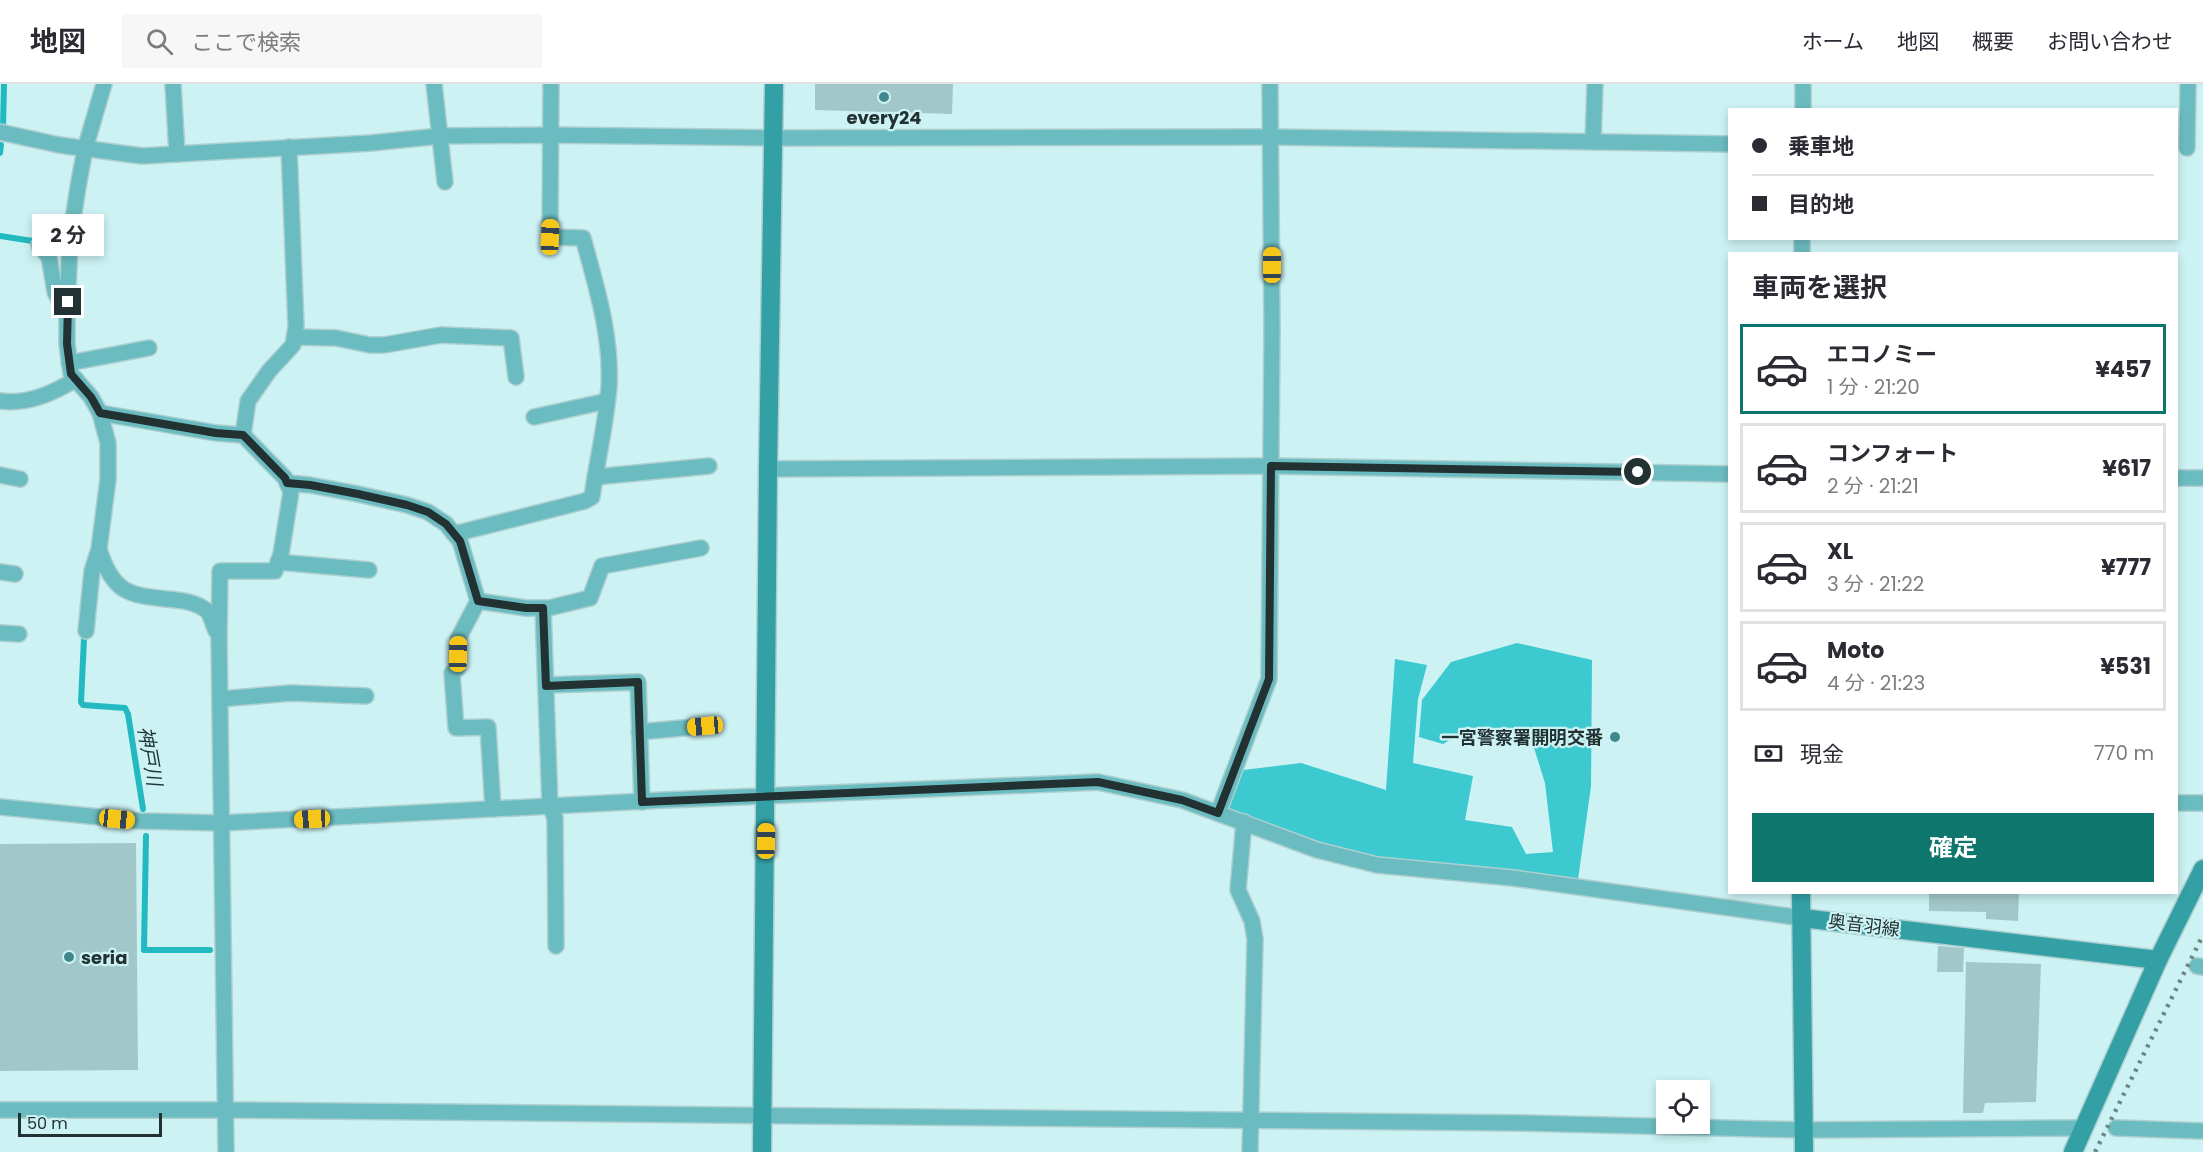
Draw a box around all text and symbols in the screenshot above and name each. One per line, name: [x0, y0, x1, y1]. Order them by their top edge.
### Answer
search box: [122, 14, 542, 68]
text: 地図: [30, 22, 86, 61]
icon: search: [143, 25, 176, 58]
text: ここで検索: [191, 27, 301, 58]
text: ホーム: [1802, 27, 1864, 56]
text: 地図: [1897, 27, 1939, 56]
text: 概要: [1972, 27, 2014, 56]
text: お問い合わせ: [2047, 27, 2173, 56]
marker: every24: [877, 90, 891, 104]
place label: every24: [847, 105, 922, 130]
text: 乗車地: [1788, 131, 1854, 162]
text: 目的地: [1788, 189, 1854, 220]
callout: 2 分: [32, 215, 104, 257]
car: [540, 219, 560, 255]
text: 2 分: [50, 221, 86, 249]
car: [1263, 247, 1281, 283]
text: 車両を選択: [1752, 269, 1887, 306]
route end: [54, 288, 81, 315]
text: エコノミー: [1827, 339, 1937, 370]
icon: car: [1755, 342, 1809, 396]
text: ¥457: [2095, 354, 2151, 385]
text: 1 分 · 21:20: [1827, 373, 1920, 401]
text: コンフォート: [1827, 438, 1958, 469]
icon: car: [1755, 441, 1809, 495]
text: ¥617: [2102, 453, 2151, 484]
route start: [1624, 458, 1651, 485]
text: 2 分 · 21:21: [1827, 472, 1919, 500]
text: XL: [1827, 536, 1853, 567]
icon: car: [1755, 540, 1809, 594]
text: ¥777: [2101, 552, 2151, 583]
text: 3 分 · 21:22: [1827, 570, 1924, 598]
text: Moto: [1827, 635, 1884, 666]
car: [449, 636, 467, 672]
icon: car: [1755, 639, 1809, 693]
text: ¥531: [2100, 651, 2151, 682]
text: 4 分 · 21:23: [1827, 669, 1925, 697]
car: [686, 715, 724, 737]
water label: 神戸川: [131, 724, 169, 790]
place label: 一宮警察署開明交番: [1441, 725, 1603, 750]
marker: 一宮警察署開明交番: [1608, 730, 1622, 744]
icon: cash: [1752, 737, 1785, 770]
text: 現金: [1800, 739, 1844, 770]
text: 770 m: [2094, 739, 2154, 767]
car: [98, 808, 136, 830]
car: [294, 809, 330, 829]
button: 確定: [1752, 813, 2154, 882]
car: [757, 823, 775, 859]
street label: 奥音羽線: [1827, 908, 1901, 942]
place label: seria: [81, 945, 127, 970]
marker: seria: [62, 950, 76, 964]
map controls: [1656, 1080, 1710, 1134]
button: locate: [1656, 1080, 1710, 1134]
scale bar: [18, 1110, 162, 1138]
text: 50 m: [27, 1112, 68, 1135]

